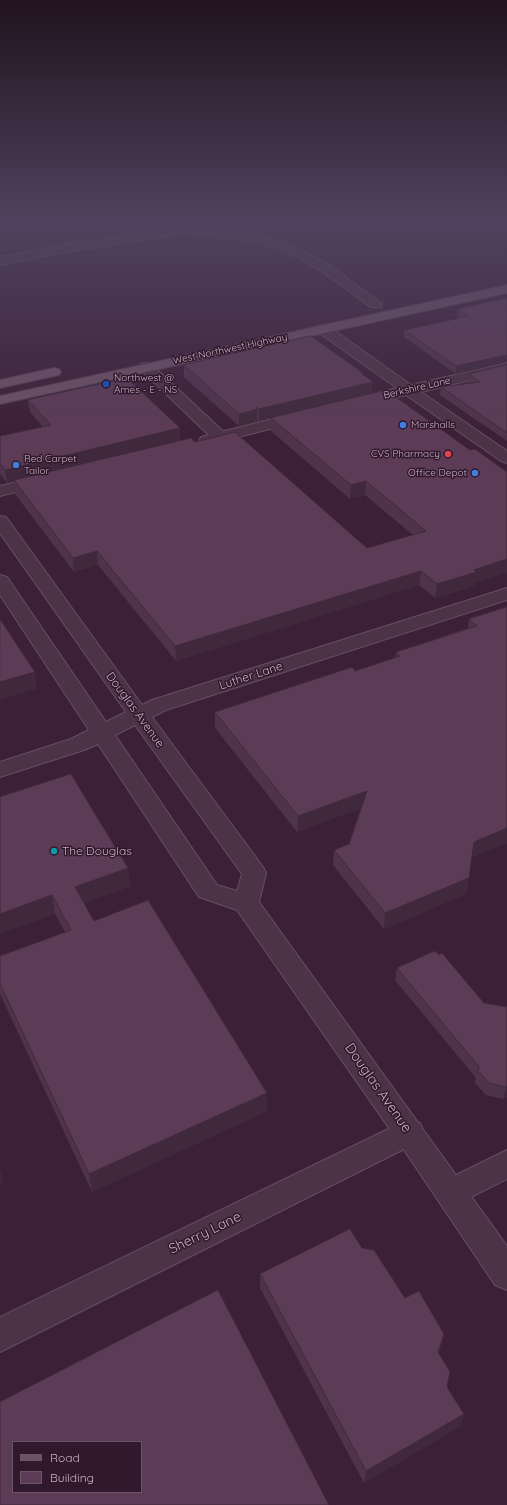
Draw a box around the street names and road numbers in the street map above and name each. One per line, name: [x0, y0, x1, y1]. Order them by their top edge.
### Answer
street label: West Northwest Highway: [172, 331, 288, 367]
street label: Berkshire Lane: [382, 374, 452, 402]
street label: Luther Lane: [217, 659, 285, 693]
street label: Douglas Avenue: [103, 669, 167, 751]
street label: Douglas Avenue: [341, 1040, 415, 1136]
street label: Sherry Lane: [166, 1208, 244, 1258]

